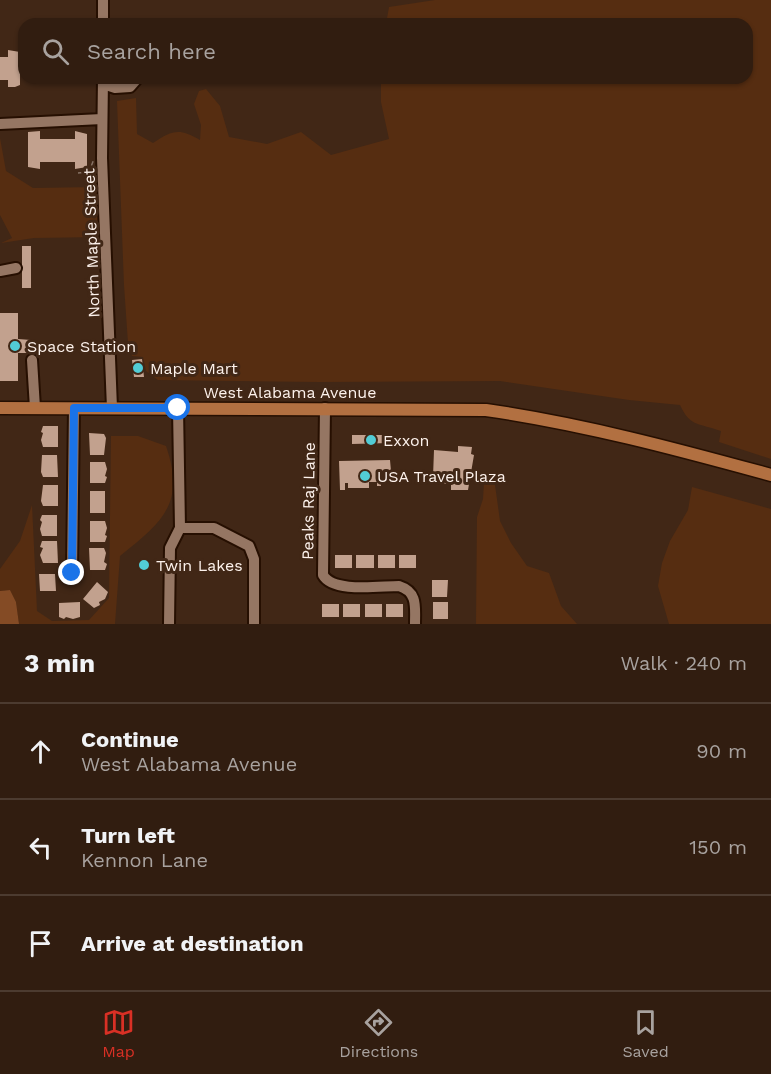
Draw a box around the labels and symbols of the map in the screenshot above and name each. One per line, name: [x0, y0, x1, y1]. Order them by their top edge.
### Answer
street label: North Maple Street: [79, 168, 104, 318]
place label: Space Station: [27, 337, 136, 356]
marker: Space Station: [8, 339, 22, 353]
place label: Maple Mart: [150, 359, 238, 378]
marker: Maple Mart: [131, 361, 145, 375]
street label: West Alabama Avenue: [204, 383, 376, 402]
route start: [164, 394, 190, 420]
place label: Exxon: [383, 431, 429, 450]
marker: Exxon: [364, 433, 378, 447]
street label: Peaks Raj Lane: [298, 442, 319, 560]
place label: USA Travel Plaza: [377, 467, 506, 486]
marker: USA Travel Plaza: [358, 469, 372, 483]
place label: Twin Lakes: [156, 556, 243, 575]
marker: Twin Lakes: [137, 558, 151, 572]
route end: [58, 559, 84, 585]

